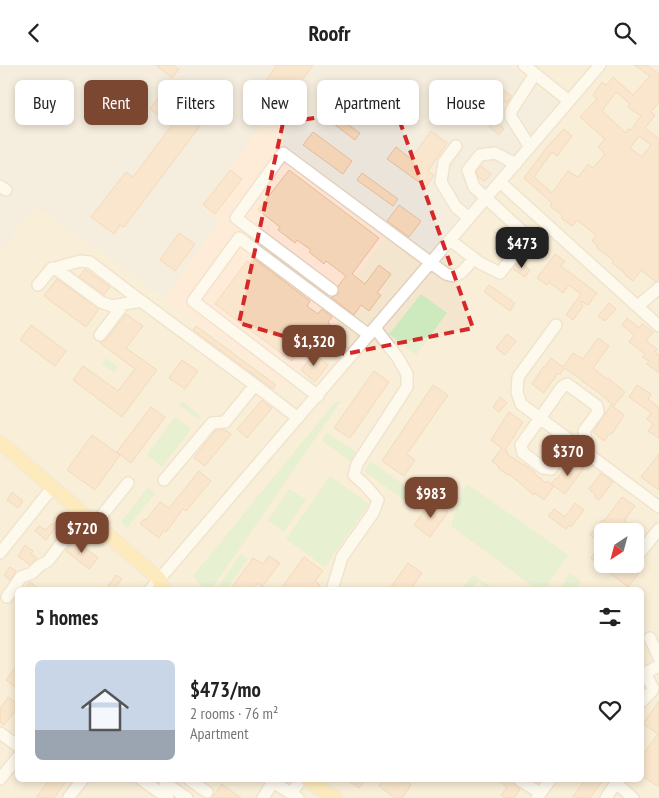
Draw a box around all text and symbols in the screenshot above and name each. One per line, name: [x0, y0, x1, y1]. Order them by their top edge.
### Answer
icon: back: [20, 19, 48, 47]
text: Roofr: [309, 19, 350, 47]
icon: search: [611, 19, 639, 47]
chip: Buy: [15, 80, 74, 125]
chip: Rent: [84, 80, 148, 125]
chip: Filters: [158, 80, 233, 125]
chip: New: [243, 80, 307, 125]
chip: Apartment: [317, 80, 419, 125]
chip: House: [429, 80, 503, 125]
pin: $473: [492, 227, 552, 269]
text: $473: [507, 233, 537, 253]
pin: $1,320: [273, 325, 355, 367]
text: $1,320: [293, 331, 335, 351]
pin: $370: [538, 435, 598, 477]
text: $370: [553, 441, 583, 461]
pin: $983: [401, 477, 461, 519]
text: $983: [416, 483, 446, 503]
pin: $720: [52, 511, 112, 554]
text: $720: [67, 518, 97, 538]
north arrow: [594, 523, 644, 573]
map controls: [594, 523, 644, 573]
icon: filters: [596, 603, 624, 631]
text: 5 homes: [35, 604, 98, 631]
text: $473/mo: [190, 676, 261, 703]
icon: home: [75, 680, 135, 740]
icon: heart: [596, 696, 624, 724]
text: 2 rooms · 76 m²: [190, 703, 278, 723]
text: Apartment: [190, 723, 249, 743]

